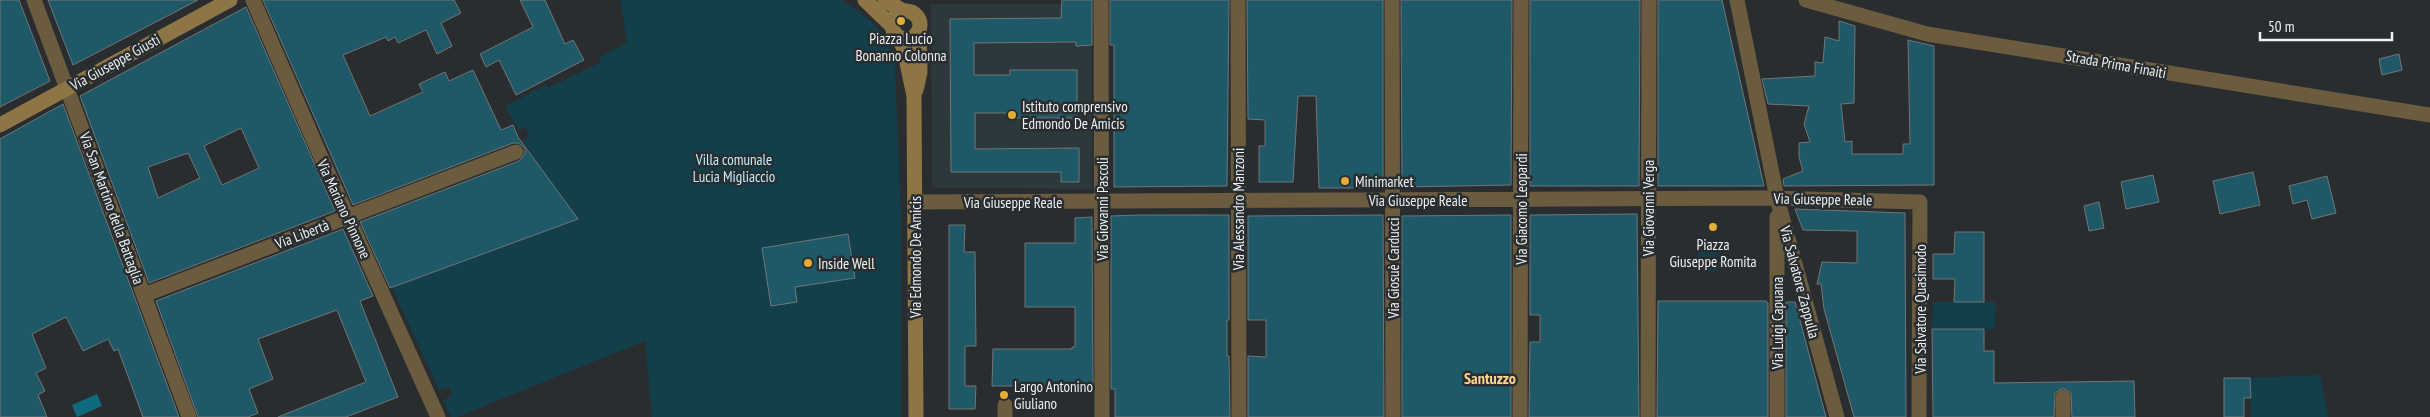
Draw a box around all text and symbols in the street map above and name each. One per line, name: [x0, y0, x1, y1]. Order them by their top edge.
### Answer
scale bar: [2260, 10, 2392, 42]
marker: Piazza Lucio Bonanno Colonna: [895, 15, 907, 27]
text: 50 m: [2268, 17, 2294, 36]
street label: Via Giuseppe Giusti: [66, 29, 163, 95]
place label: Piazza Lucio Bonanno Colonna: [855, 29, 947, 65]
street label: Strada Prima Finaiti: [2064, 46, 2168, 82]
place label: Istituto comprensivo Edmondo De Amicis: [1022, 97, 1128, 133]
marker: Istituto comprensivo Edmondo De Amicis: [1006, 109, 1018, 121]
street label: Via San Martino della Battaglia: [75, 128, 148, 287]
street label: Via Alessandro Manzoni: [1229, 148, 1248, 271]
park label: Villa comunale Lucia Migliaccio: [693, 150, 775, 186]
street label: Via Giacomo Leopardi: [1512, 153, 1531, 266]
street label: Via Mariano Pinnone: [312, 156, 375, 262]
street label: Via Giovanni Pascoli: [1093, 157, 1112, 262]
street label: Via Giovanni Verga: [1639, 160, 1658, 257]
place label: Minimarket: [1355, 172, 1414, 191]
marker: Minimarket: [1339, 175, 1351, 187]
street label: Via Giuseppe Reale: [1772, 189, 1873, 209]
street label: Via Giuseppe Reale: [1368, 191, 1467, 210]
street label: Via Giuseppe Reale: [963, 193, 1062, 212]
street label: Via Edmondo De Amicis: [906, 196, 925, 319]
street label: Via Libertà: [271, 215, 332, 253]
street label: Via Giosuè Carducci: [1384, 218, 1403, 319]
marker: Piazza Giuseppe Romita: [1707, 221, 1719, 233]
street label: Via Salvatore Zappulla: [1776, 223, 1824, 340]
place label: Piazza Giuseppe Romita: [1669, 235, 1757, 271]
street label: Via Salvatore Quasimodo: [1911, 244, 1930, 375]
place label: Inside Well: [818, 254, 875, 273]
marker: Inside Well: [802, 257, 814, 269]
street label: Via Luigi Capuana: [1768, 277, 1787, 370]
district label: Santuzzo: [1464, 368, 1516, 388]
place label: Largo Antonino Giuliano: [1014, 377, 1093, 413]
marker: Largo Antonino Giuliano: [998, 389, 1010, 401]

